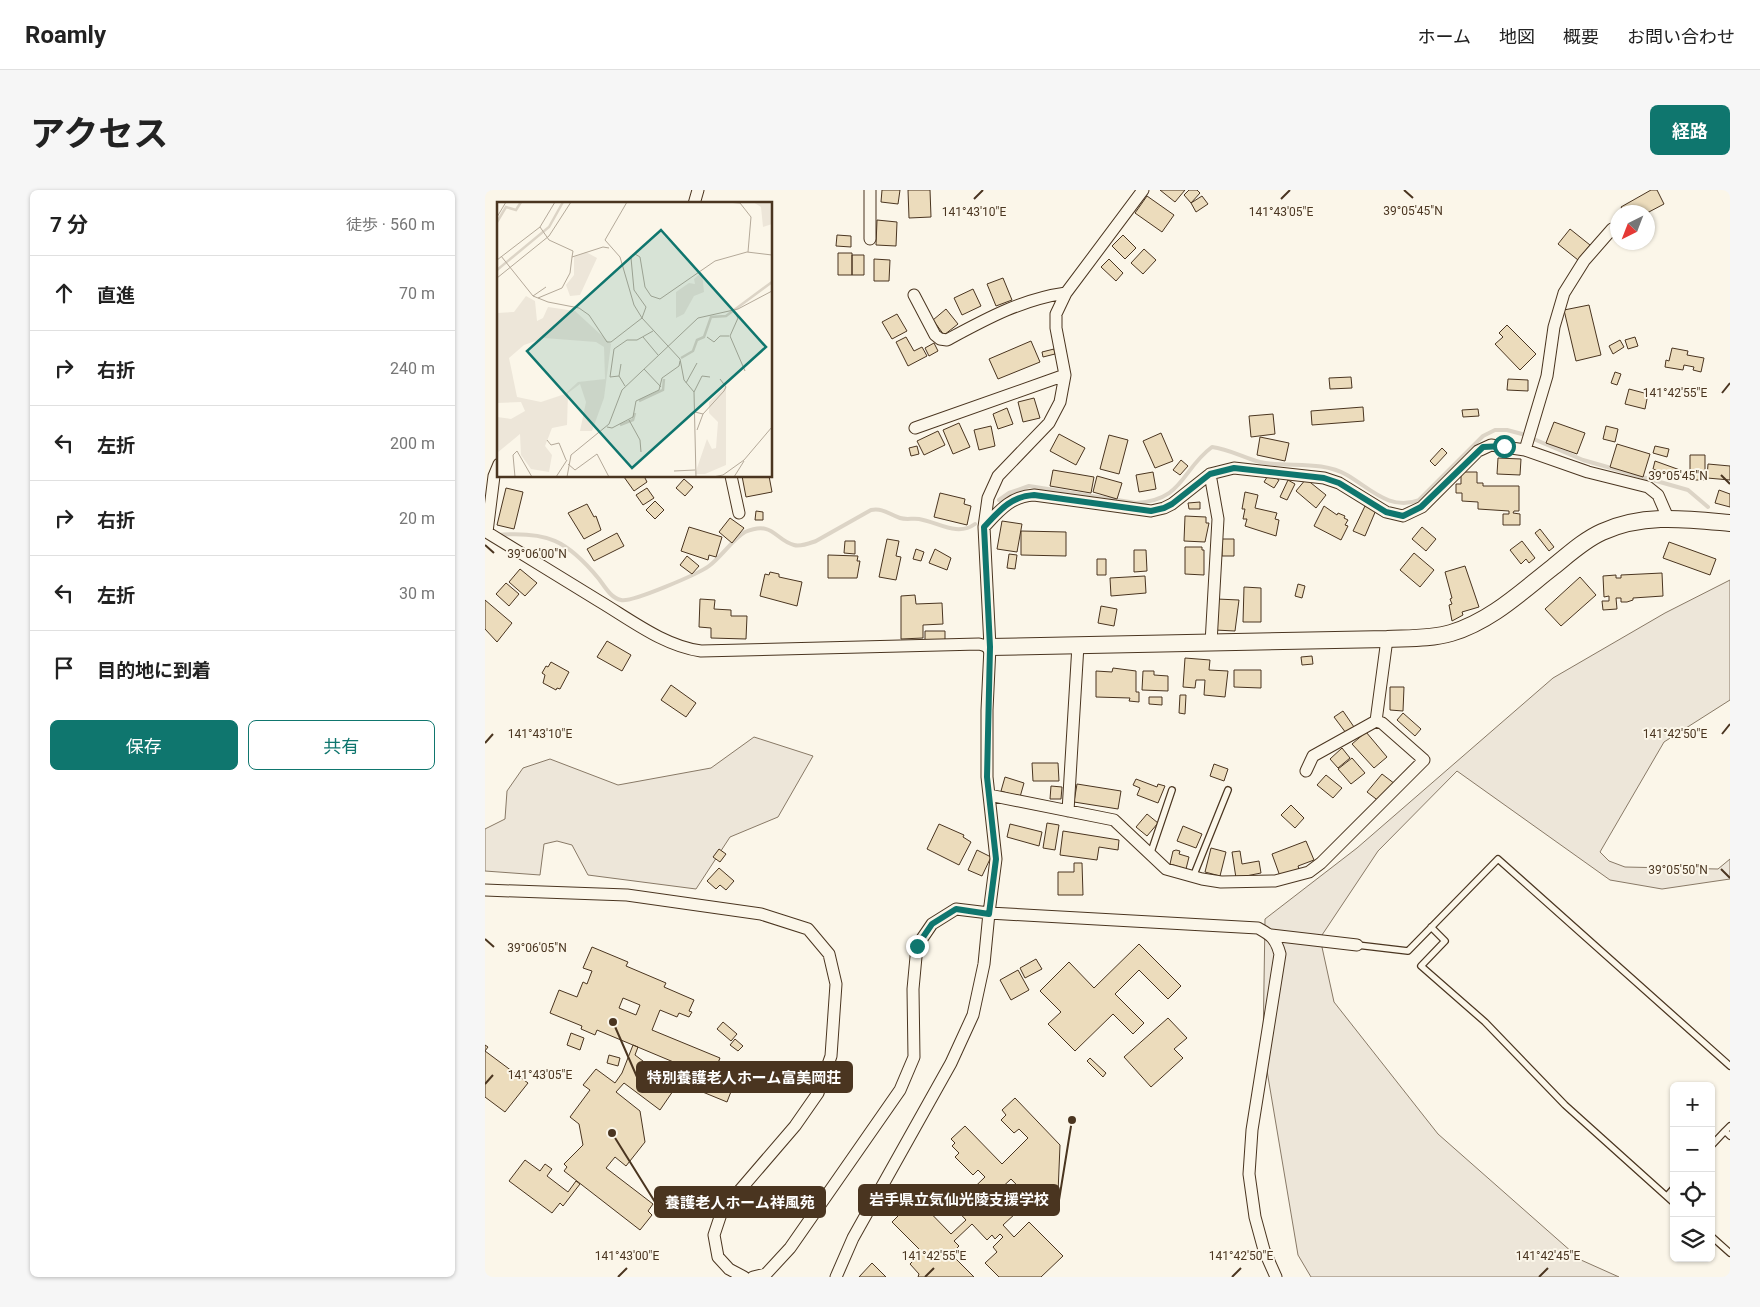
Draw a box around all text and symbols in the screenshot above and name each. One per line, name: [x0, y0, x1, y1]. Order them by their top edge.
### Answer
text: Roamly: [25, 21, 106, 49]
text: ホーム: [1418, 26, 1471, 47]
text: 地図: [1499, 26, 1535, 47]
text: 概要: [1563, 26, 1599, 47]
text: お問い合わせ: [1627, 26, 1735, 47]
button: 経路: [1650, 105, 1730, 155]
text: アクセス: [30, 114, 168, 155]
inset map: [497, 202, 773, 478]
text: 39°05'45"N: [1383, 204, 1443, 218]
text: 141°43'10"E: [942, 205, 1006, 219]
text: 141°43'05"E: [1249, 205, 1313, 219]
north arrow: [1610, 205, 1655, 250]
text: 7 分: [50, 213, 88, 237]
text: 徒歩 · 560 m: [346, 215, 435, 234]
icon: ahead: [50, 279, 78, 307]
text: 直進: [97, 284, 135, 307]
text: 70 m: [399, 284, 435, 303]
icon: right: [50, 354, 78, 382]
text: 右折: [97, 359, 135, 382]
text: 240 m: [390, 359, 435, 378]
text: 141°42'55"E: [1643, 386, 1707, 400]
icon: left: [50, 429, 78, 457]
text: 左折: [97, 434, 135, 457]
text: 200 m: [390, 434, 435, 453]
route start: [1493, 435, 1516, 458]
text: 39°05'45"N: [1648, 469, 1708, 483]
icon: right: [50, 504, 78, 532]
text: 右折: [97, 509, 135, 532]
text: 20 m: [399, 509, 435, 528]
text: 39°06'00"N: [507, 547, 567, 561]
icon: left: [50, 579, 78, 607]
text: 左折: [97, 584, 135, 607]
text: 30 m: [399, 584, 435, 603]
icon: arrive: [50, 654, 78, 682]
text: 目的地に到着: [97, 659, 211, 682]
button: 保存: [50, 720, 238, 770]
button: 共有: [248, 720, 435, 770]
text: 141°43'10"E: [508, 727, 572, 741]
text: 141°42'50"E: [1643, 727, 1707, 741]
text: 39°05'50"N: [1648, 863, 1708, 877]
route end: [906, 935, 929, 958]
text: 39°06'05"N: [507, 941, 567, 955]
callout: 特別養護老人ホーム富美岡荘: [637, 1062, 852, 1092]
text: 141°43'05"E: [508, 1068, 572, 1082]
text: 特別養護老人ホーム富美岡荘: [647, 1069, 841, 1087]
map controls: [1670, 1082, 1715, 1262]
button: +: [1670, 1082, 1715, 1127]
button: −: [1670, 1127, 1715, 1172]
button: locate: [1670, 1172, 1715, 1217]
callout: 岩手県立気仙光陵支援学校: [859, 1185, 1059, 1215]
callout: 養護老人ホーム祥風苑: [655, 1187, 825, 1217]
text: 岩手県立気仙光陵支援学校: [869, 1191, 1049, 1209]
text: 養護老人ホーム祥風苑: [665, 1194, 815, 1212]
button: layers: [1670, 1217, 1715, 1262]
text: 141°43'00"E: [595, 1249, 659, 1263]
text: 141°42'55"E: [902, 1249, 966, 1263]
text: 141°42'50"E: [1209, 1249, 1273, 1263]
text: 141°42'45"E: [1516, 1249, 1580, 1263]

